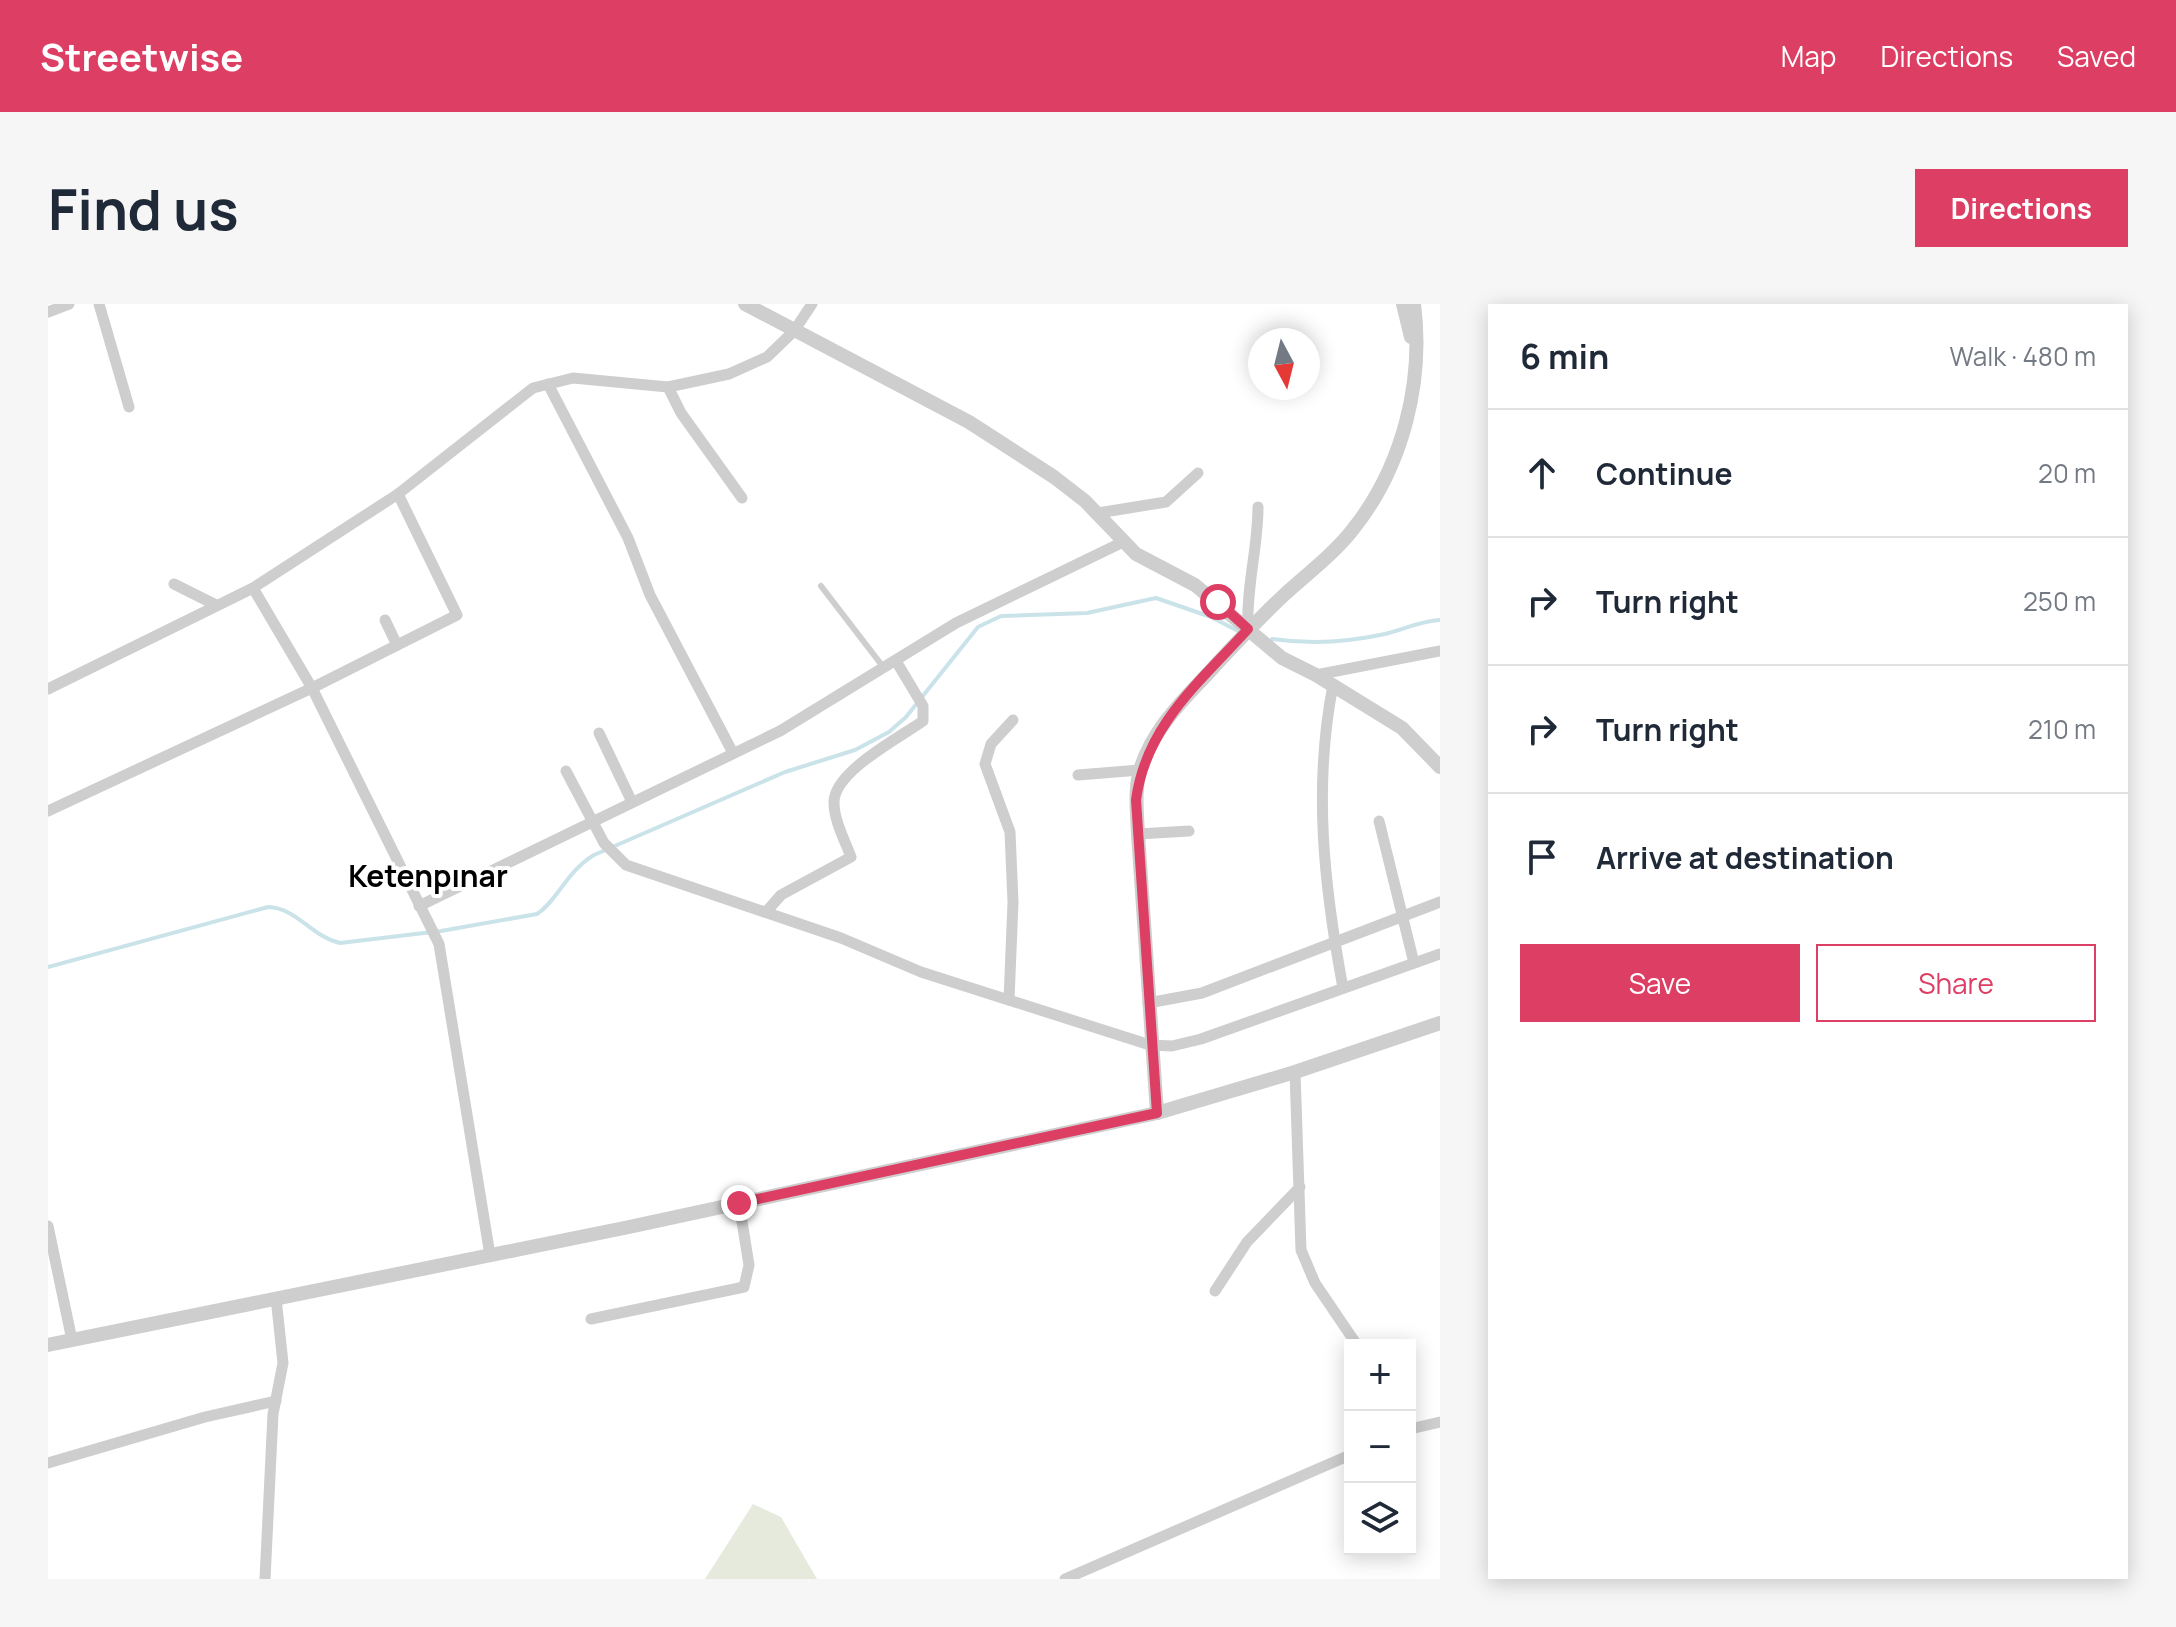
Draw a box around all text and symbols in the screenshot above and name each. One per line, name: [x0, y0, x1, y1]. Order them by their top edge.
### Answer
text: Streetwise: [40, 30, 243, 82]
text: Map: [1781, 37, 1836, 75]
text: Directions: [1880, 37, 2013, 75]
text: Saved: [2057, 37, 2136, 75]
button: Directions: [1915, 169, 2128, 247]
text: Find us: [48, 170, 239, 247]
north arrow: [1248, 328, 1320, 400]
text: 6 min: [1520, 333, 1609, 379]
text: Walk · 480 m: [1950, 338, 2096, 374]
icon: ahead: [1520, 451, 1564, 495]
text: Continue: [1596, 453, 1732, 494]
text: 20 m: [2038, 455, 2096, 491]
icon: right: [1520, 579, 1564, 623]
text: Turn right: [1596, 581, 1739, 622]
text: 250 m: [2023, 583, 2096, 619]
route start: [1200, 584, 1236, 620]
icon: right: [1520, 707, 1564, 751]
text: Turn right: [1596, 709, 1739, 750]
text: 210 m: [2028, 711, 2096, 747]
icon: arrive: [1520, 835, 1564, 879]
text: Arrive at destination: [1596, 837, 1894, 878]
district label: Ketenpınar: [348, 855, 508, 896]
button: Save: [1520, 944, 1800, 1022]
button: Share: [1816, 944, 2096, 1022]
route end: [721, 1185, 757, 1221]
map controls: [1344, 1339, 1416, 1555]
button: +: [1344, 1339, 1416, 1411]
button: −: [1344, 1411, 1416, 1483]
button: layers: [1344, 1483, 1416, 1555]

